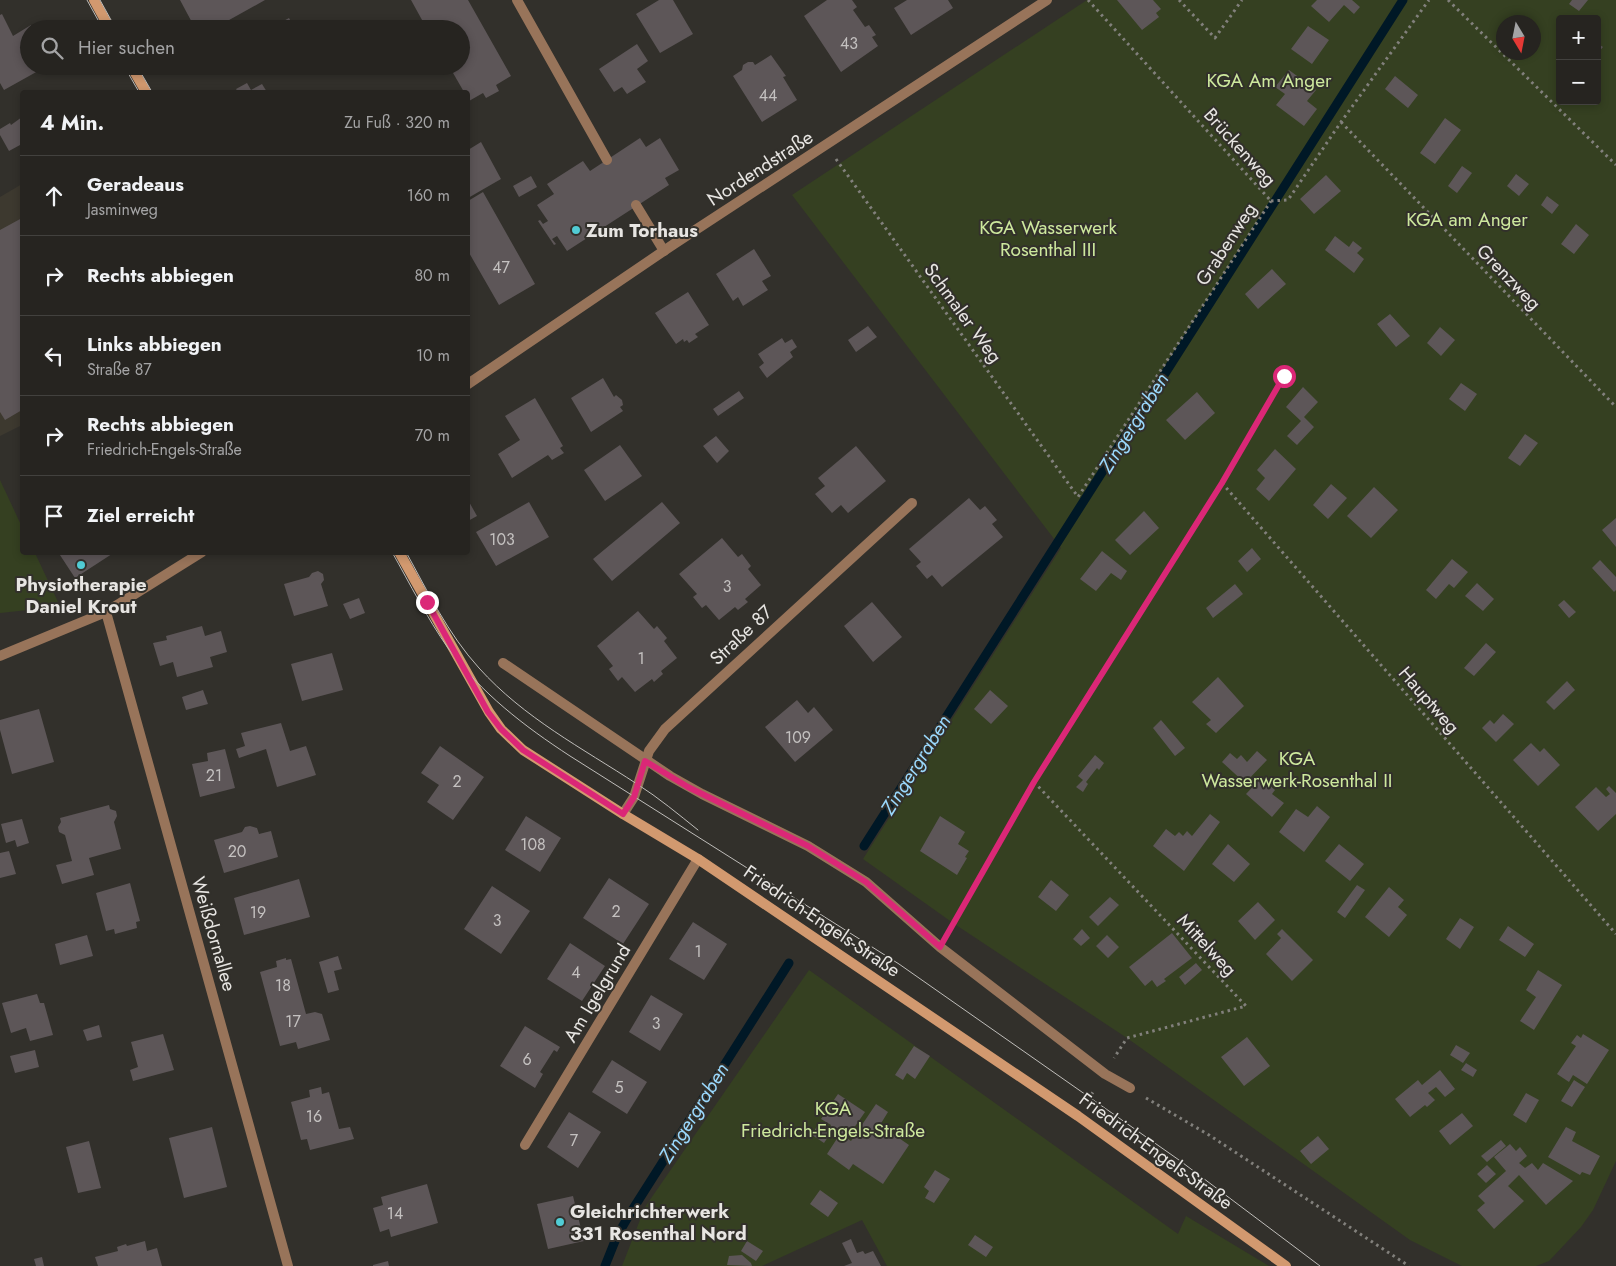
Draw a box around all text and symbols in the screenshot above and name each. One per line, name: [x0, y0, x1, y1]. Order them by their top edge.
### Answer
north arrow: [1496, 15, 1541, 60]
map controls: [1556, 15, 1601, 105]
button: +: [1556, 15, 1601, 60]
search box: [20, 20, 470, 75]
house number: 43: [840, 32, 858, 55]
icon: search: [38, 34, 66, 62]
text: Hier suchen: [78, 34, 175, 61]
button: −: [1556, 60, 1601, 105]
park label: KGA Am Anger: [1207, 67, 1332, 94]
house number: 44: [759, 84, 777, 107]
street label: Brückenweg: [1197, 102, 1283, 192]
text: 4 Min.: [40, 108, 104, 138]
text: Zu Fuß · 320 m: [344, 111, 450, 134]
street label: Nordendstraße: [702, 123, 818, 212]
text: Geradeaus: [87, 171, 184, 198]
icon: ahead: [40, 182, 68, 210]
text: 160 m: [407, 184, 450, 207]
street label: Grabenweg: [1189, 197, 1263, 291]
text: Jasminweg: [87, 198, 158, 221]
park label: KGA am Anger: [1406, 206, 1528, 233]
park label: KGA Wasserwerk Rosenthal III: [979, 214, 1117, 263]
place label: Zum Torhaus: [586, 217, 698, 244]
marker: Zum Torhaus: [570, 224, 582, 236]
street label: Grenzweg: [1470, 238, 1548, 316]
house number: 47: [492, 256, 510, 279]
street label: Schmaler Weg: [917, 257, 1009, 369]
icon: right: [40, 262, 68, 290]
text: Rechts abbiegen: [87, 262, 234, 289]
text: 80 m: [414, 264, 450, 287]
text: Links abbiegen: [87, 331, 222, 358]
icon: left: [40, 342, 68, 370]
text: 10 m: [416, 344, 450, 367]
text: Straße 87: [87, 358, 152, 381]
route start: [1273, 365, 1296, 388]
water label: Zingergraben: [1091, 367, 1176, 480]
text: Rechts abbiegen: [87, 411, 234, 438]
icon: right: [40, 422, 68, 450]
text: 70 m: [415, 424, 450, 447]
text: Friedrich-Engels-Straße: [87, 438, 242, 461]
icon: arrive: [40, 502, 68, 530]
text: Ziel erreicht: [87, 502, 194, 529]
house number: 103: [489, 528, 515, 551]
marker: Physiotherapie Daniel Krout: [75, 559, 87, 571]
place label: Physiotherapie Daniel Krout: [15, 571, 147, 620]
house number: 3: [723, 575, 732, 598]
route end: [416, 591, 439, 614]
street label: Straße 87: [704, 599, 778, 671]
house number: 1: [637, 647, 645, 670]
street label: Hauptweg: [1392, 660, 1466, 740]
water label: Zingergraben: [873, 709, 958, 822]
house number: 109: [785, 726, 811, 749]
park label: KGA Wasserwerk-Rosenthal II: [1201, 745, 1393, 794]
house number: 21: [206, 764, 222, 787]
house number: 2: [452, 770, 462, 793]
house number: 108: [520, 833, 546, 856]
house number: 20: [228, 840, 246, 863]
street label: Friedrich-Engels-Straße: [738, 858, 906, 984]
street label: Weißdornallee: [185, 874, 243, 995]
house number: 2: [611, 900, 621, 923]
house number: 19: [250, 901, 266, 924]
street label: Mittelweg: [1171, 908, 1243, 982]
house number: 3: [493, 909, 502, 932]
street label: Am Igelgrund: [557, 939, 637, 1047]
house number: 1: [694, 940, 702, 963]
house number: 4: [571, 961, 581, 984]
house number: 18: [275, 974, 291, 997]
house number: 17: [285, 1010, 301, 1033]
house number: 3: [652, 1012, 661, 1035]
house number: 6: [522, 1048, 532, 1071]
water label: Zingergraben: [651, 1057, 736, 1170]
house number: 5: [614, 1076, 624, 1099]
street label: Friedrich-Engels-Straße: [1074, 1086, 1238, 1216]
park label: KGA Friedrich-Engels-Straße: [741, 1095, 925, 1144]
house number: 16: [306, 1105, 322, 1128]
house number: 7: [570, 1129, 579, 1152]
place label: Gleichrichterwerk 331 Rosenthal Nord: [570, 1198, 747, 1247]
house number: 14: [387, 1202, 403, 1225]
marker: Gleichrichterwerk 331 Rosenthal Nord: [554, 1216, 566, 1228]

